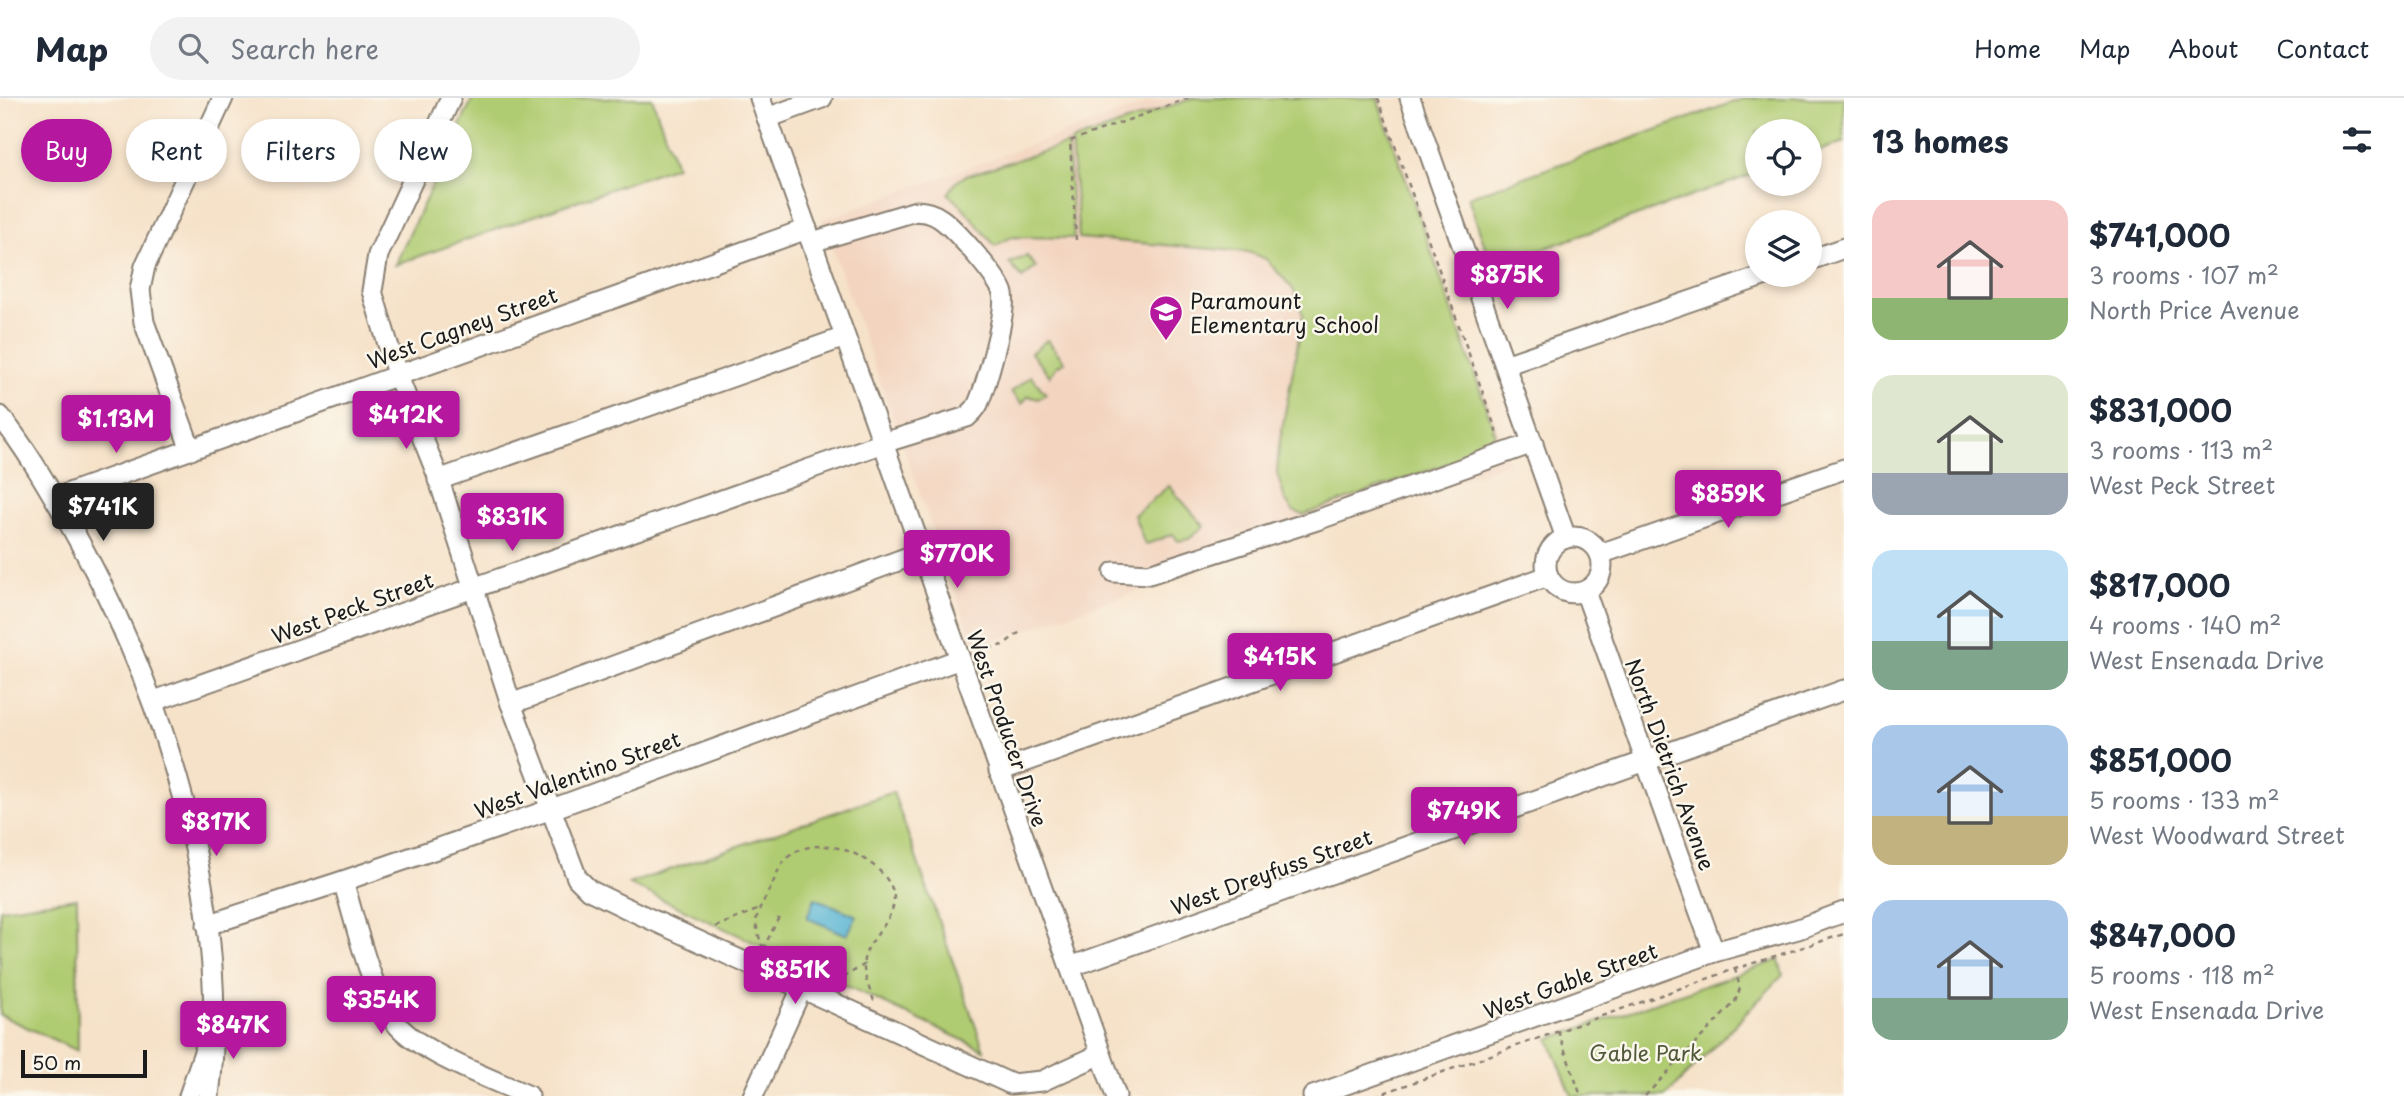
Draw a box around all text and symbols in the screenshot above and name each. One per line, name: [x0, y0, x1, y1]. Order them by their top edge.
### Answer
search box: [150, 17, 640, 80]
text: Map: [35, 23, 108, 73]
icon: search: [174, 29, 212, 67]
text: Search here: [230, 29, 379, 68]
text: Home: [1974, 30, 2041, 66]
text: Map: [2079, 30, 2130, 66]
text: About: [2168, 30, 2238, 66]
text: Contact: [2276, 30, 2369, 66]
text: 13 homes: [1872, 118, 2009, 163]
chip: Buy: [21, 119, 112, 182]
chip: Rent: [126, 119, 227, 182]
chip: Filters: [241, 119, 360, 182]
chip: New: [374, 119, 472, 182]
map controls: [1745, 119, 1822, 287]
button: locate: [1745, 119, 1822, 196]
icon: filters: [2338, 121, 2376, 159]
button: layers: [1745, 210, 1822, 287]
text: $741,000: [2089, 212, 2230, 257]
icon: home: [1928, 228, 2012, 312]
pin: $875K: [1458, 252, 1556, 311]
text: $875K: [1470, 256, 1544, 291]
text: 3 rooms · 107 m²: [2089, 257, 2279, 292]
street label: West Cagney Street: [362, 278, 562, 376]
place label: Paramount Elementary School: [1190, 284, 1379, 340]
text: North Price Avenue: [2089, 292, 2299, 327]
school or university icon: Paramount Elementary School: [1147, 293, 1185, 342]
text: $831,000: [2089, 387, 2232, 432]
pin: $412K: [357, 392, 455, 451]
pin: $1.13M: [59, 396, 173, 455]
text: $412K: [369, 396, 443, 431]
text: $1.13M: [77, 400, 155, 435]
icon: home: [1928, 403, 2012, 487]
text: 3 rooms · 113 m²: [2089, 432, 2273, 467]
text: West Peck Street: [2089, 467, 2275, 502]
pin: $859K: [1679, 470, 1777, 530]
text: $859K: [1691, 475, 1765, 510]
pin: $741K: [54, 484, 152, 543]
text: $741K: [68, 488, 138, 523]
pin: $831K: [463, 494, 561, 553]
text: $831K: [477, 498, 547, 533]
pin: $770K: [908, 531, 1006, 590]
text: $770K: [920, 535, 994, 570]
text: $817,000: [2089, 562, 2230, 607]
street label: West Peck Street: [267, 563, 437, 651]
icon: home: [1928, 578, 2012, 662]
text: 4 rooms · 140 m²: [2089, 607, 2281, 642]
street label: West Producer Drive: [959, 625, 1057, 831]
pin: $415K: [1231, 634, 1329, 693]
text: $415K: [1243, 638, 1317, 673]
text: West Ensenada Drive: [2089, 642, 2324, 677]
street label: North Dietrich Avenue: [1618, 654, 1724, 874]
street label: West Valentino Street: [470, 722, 684, 826]
text: $851,000: [2089, 737, 2232, 782]
icon: home: [1928, 753, 2012, 837]
text: 5 rooms · 133 m²: [2089, 782, 2280, 817]
pin: $749K: [1415, 788, 1513, 847]
text: $749K: [1427, 792, 1501, 827]
pin: $817K: [167, 798, 265, 858]
text: $817K: [181, 803, 251, 838]
text: West Woodward Street: [2089, 817, 2345, 852]
street label: West Dreyfuss Street: [1166, 820, 1376, 922]
text: $847,000: [2089, 912, 2236, 957]
icon: home: [1928, 928, 2012, 1012]
street label: West Gable Street: [1478, 934, 1662, 1026]
pin: $851K: [746, 946, 844, 1006]
text: $851K: [760, 951, 830, 986]
text: 5 rooms · 118 m²: [2089, 957, 2275, 992]
pin: $354K: [332, 976, 430, 1036]
text: $354K: [343, 981, 419, 1016]
text: West Ensenada Drive: [2089, 992, 2324, 1027]
pin: $847K: [184, 1002, 282, 1061]
text: $847K: [196, 1006, 270, 1041]
park label: Gable Park: [1589, 1036, 1703, 1068]
scale bar: [21, 1047, 147, 1079]
text: 50 m: [32, 1048, 81, 1076]

